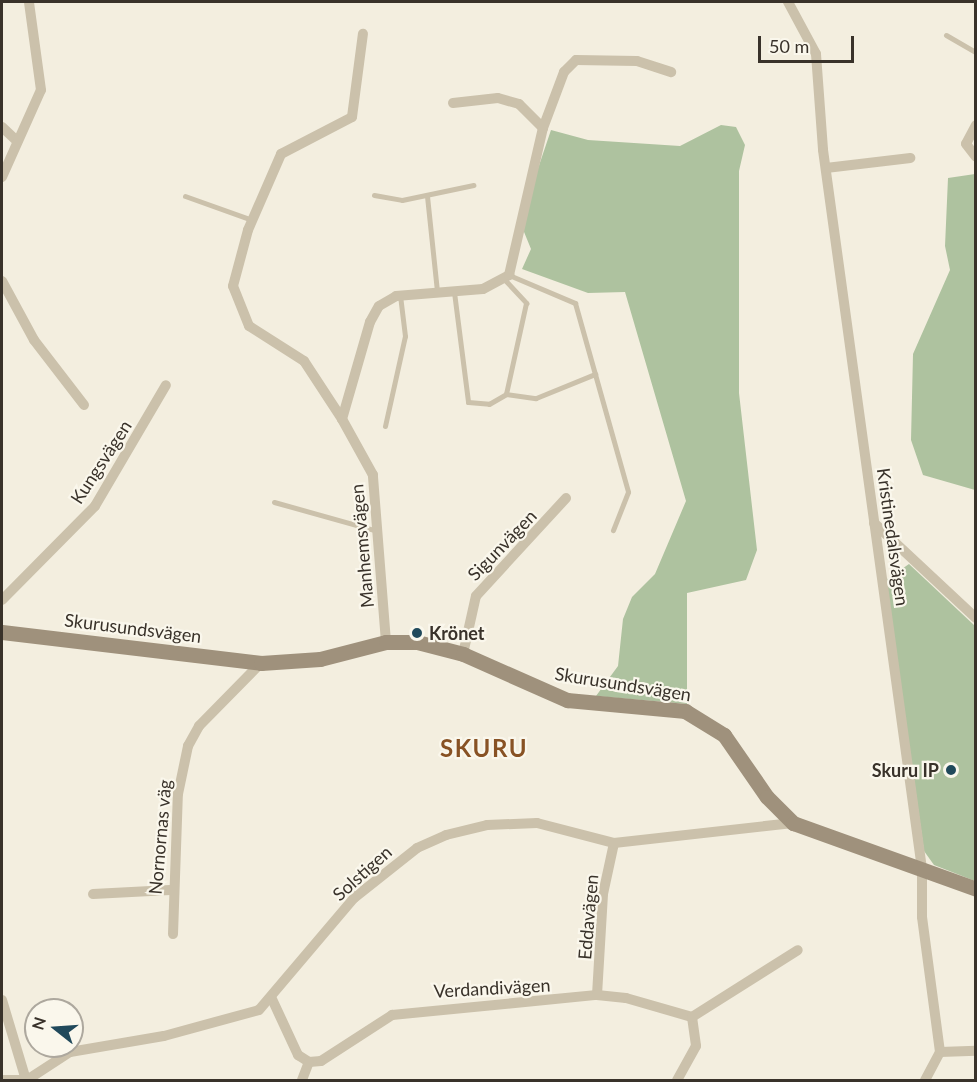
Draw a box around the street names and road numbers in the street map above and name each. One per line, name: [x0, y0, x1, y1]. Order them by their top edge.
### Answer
street label: Kungsvägen: [66, 416, 136, 508]
street label: Kristinedalsvägen: [873, 467, 913, 607]
street label: Manhemsvägen: [346, 483, 378, 609]
street label: Sigunvägen: [463, 505, 541, 585]
street label: Skurusundsvägen: [63, 609, 203, 647]
street label: Skurusundsvägen: [553, 663, 693, 705]
street label: Nornornas väg: [144, 778, 176, 896]
street label: Solstigen: [328, 841, 396, 905]
street label: Eddavägen: [574, 873, 602, 961]
street label: Verdandivägen: [433, 974, 551, 1002]

